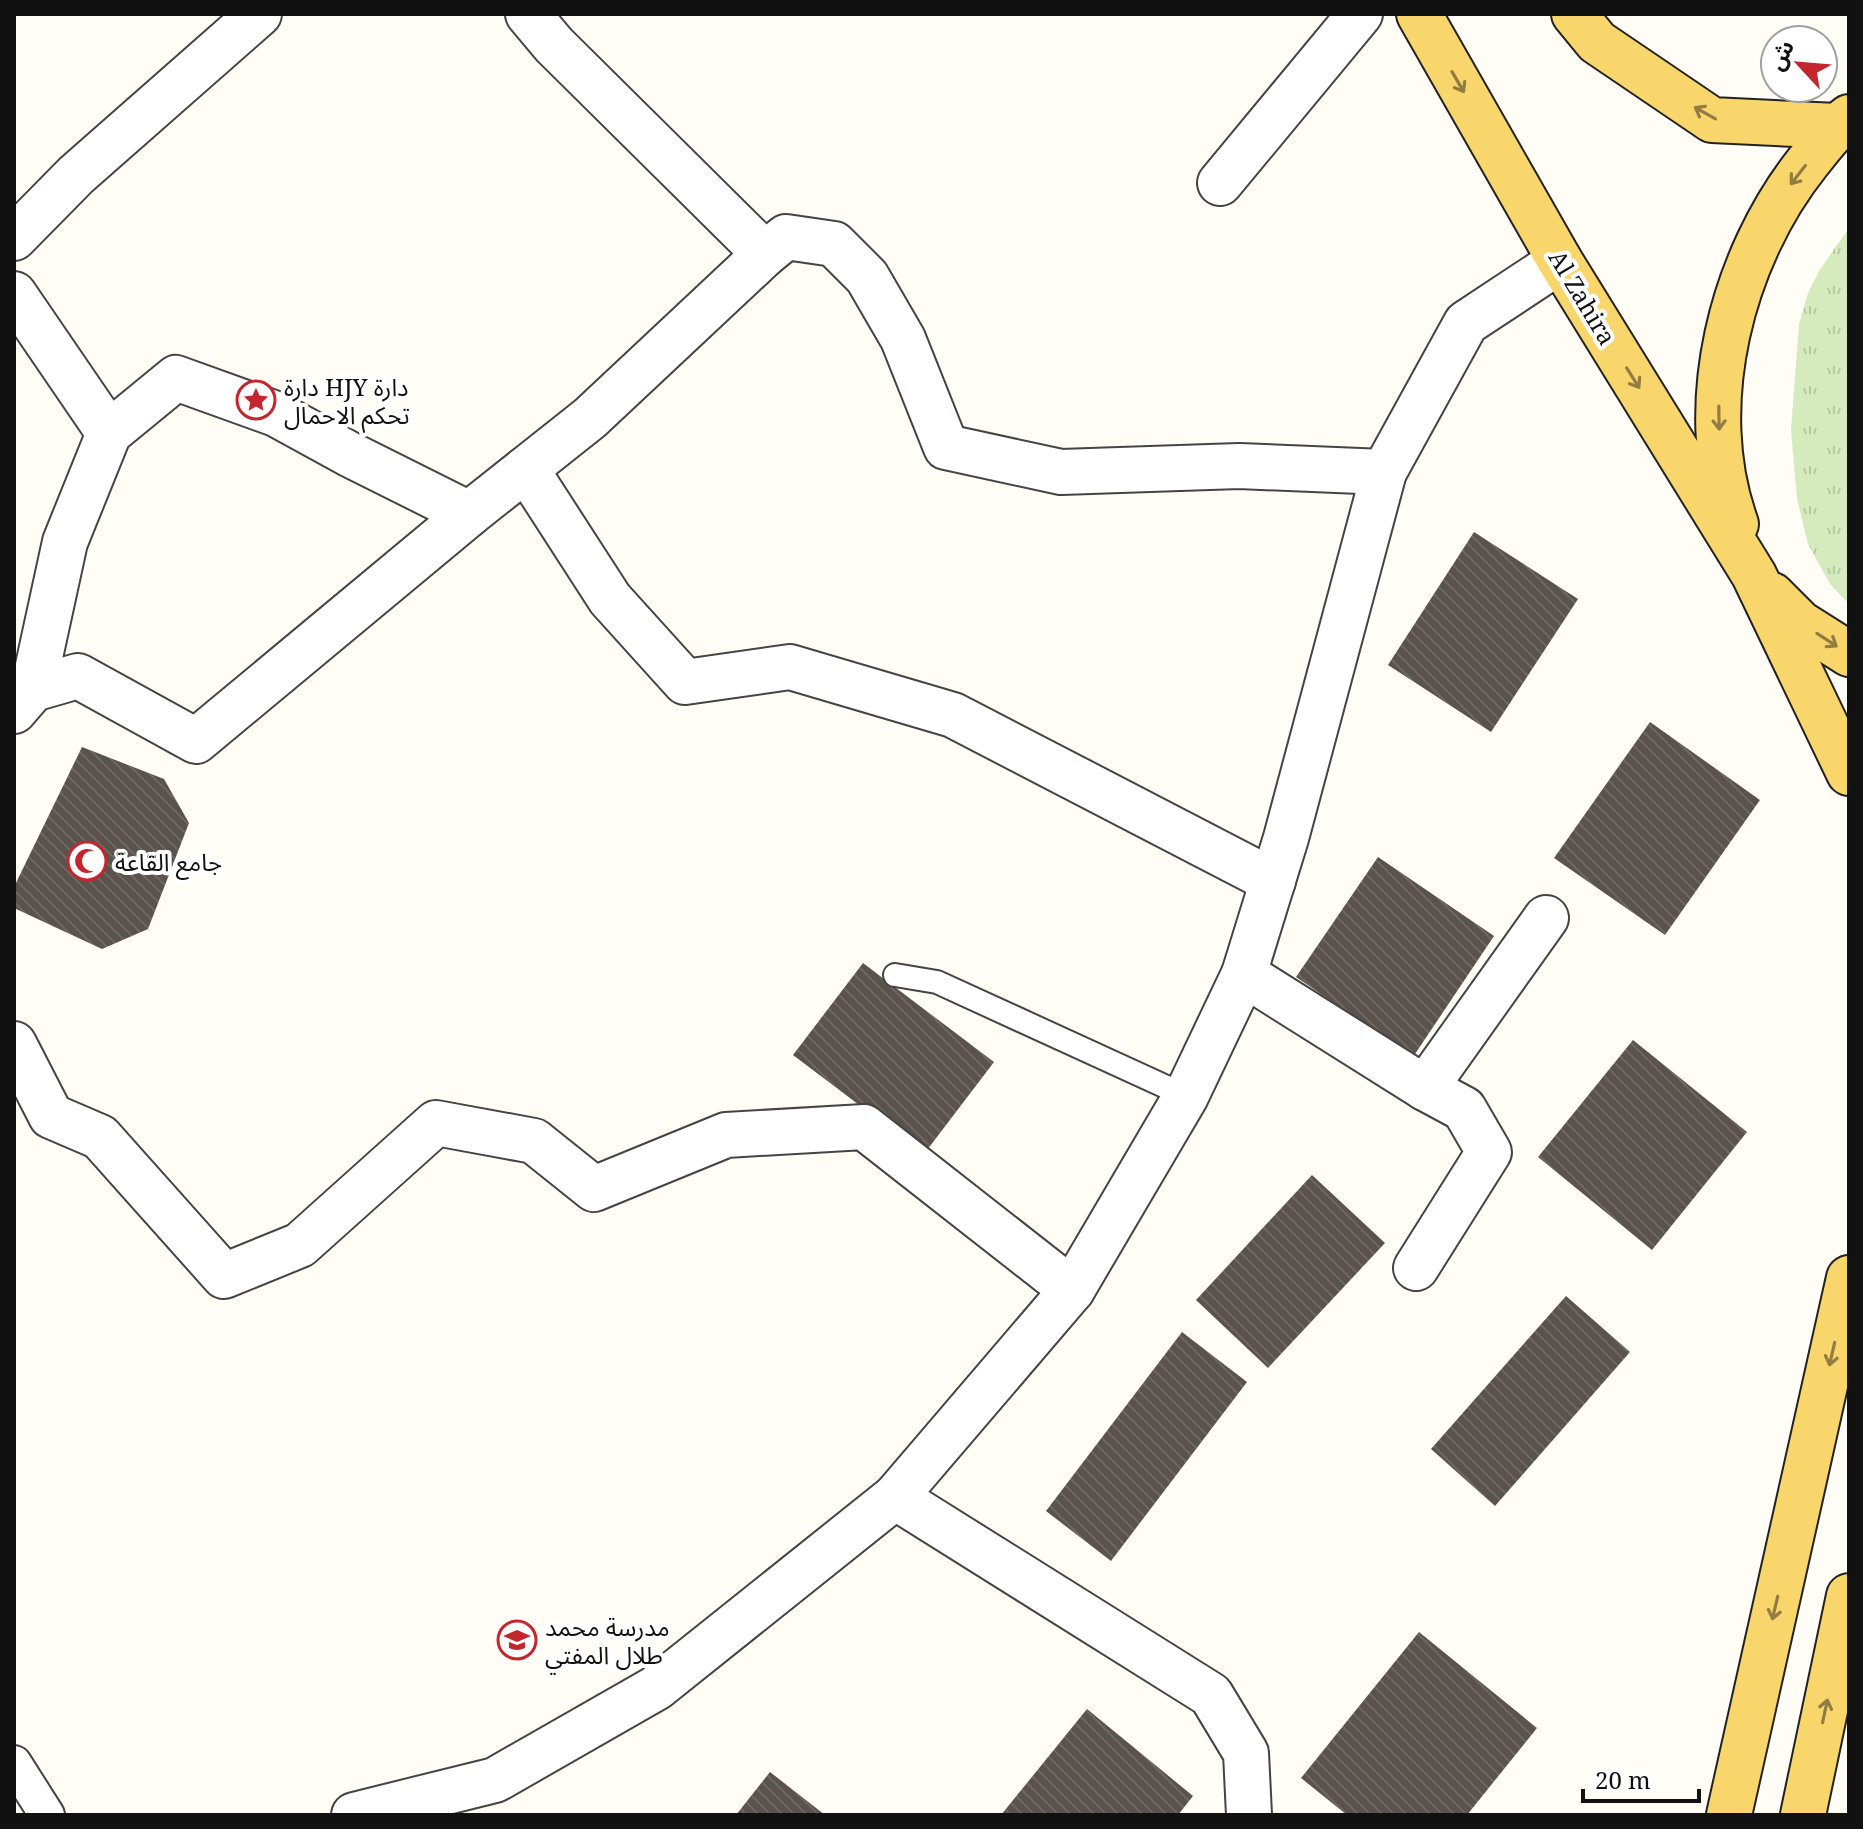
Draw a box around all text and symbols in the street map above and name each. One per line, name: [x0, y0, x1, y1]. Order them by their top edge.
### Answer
north arrow: [1759, 24, 1839, 104]
text: ش: [1760, 35, 1800, 75]
one-way arrow: [1450, 70, 1466, 93]
one-way arrow: [1694, 105, 1717, 121]
one-way arrow: [1789, 164, 1806, 185]
street label: Al Zahira: [1542, 243, 1624, 351]
one-way arrow: [1625, 366, 1641, 389]
place label: دارة HJY دارة تحكم الاحمال: [284, 370, 410, 433]
place icon: دارة HJY دارة تحكم الاحمال: [235, 379, 277, 421]
one-way arrow: [1711, 404, 1727, 431]
one-way arrow: [1815, 633, 1838, 649]
mosque icon: جامع القاعة: [66, 840, 108, 882]
place label: جامع القاعة: [115, 845, 222, 880]
one-way arrow: [1824, 1341, 1839, 1366]
one-way arrow: [1767, 1594, 1782, 1620]
place label: مدرسة محمد طلال المفتي: [545, 1610, 670, 1674]
school or university icon: مدرسة محمد طلال المفتي: [496, 1619, 538, 1661]
one-way arrow: [1818, 1699, 1833, 1725]
scale bar: [1583, 1753, 1699, 1803]
text: 20 m: [1595, 1763, 1651, 1796]

